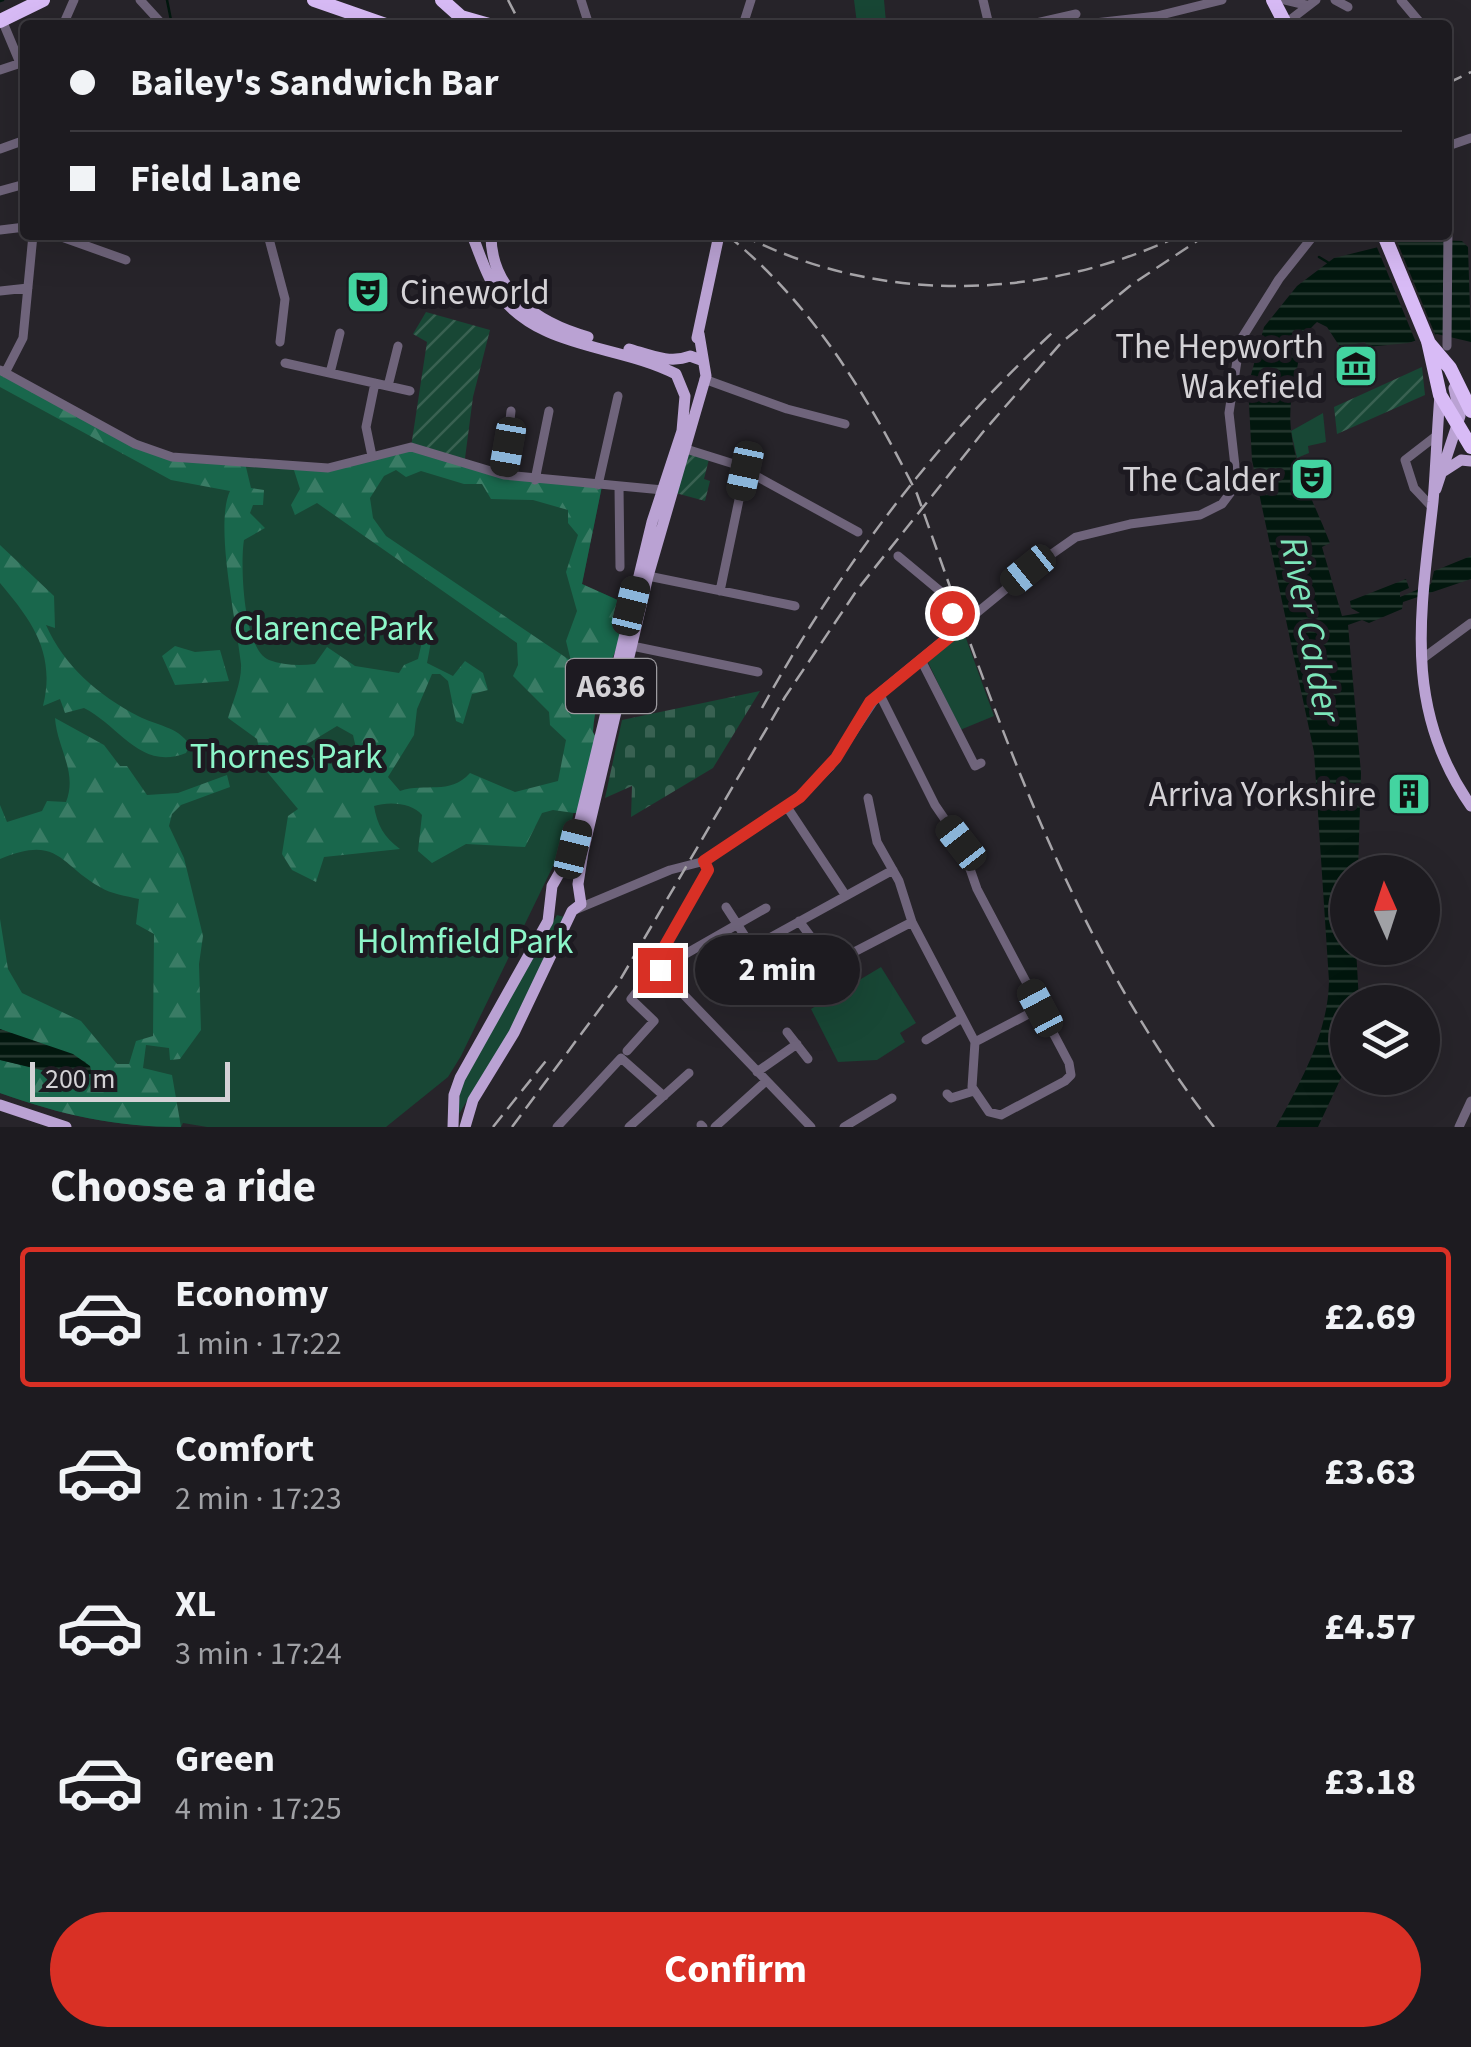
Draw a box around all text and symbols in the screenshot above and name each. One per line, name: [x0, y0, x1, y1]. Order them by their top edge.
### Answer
text: Bailey's Sandwich Bar: [130, 56, 499, 110]
text: Field Lane: [130, 152, 301, 206]
place label: Cineworld: [400, 268, 550, 318]
theatre icon: Cineworld: [345, 269, 391, 315]
place label: The Hepworth Wakefield: [1115, 322, 1324, 412]
museum icon: The Hepworth Wakefield: [1333, 343, 1379, 389]
car: [488, 415, 528, 479]
car: [724, 439, 766, 503]
place label: The Calder: [1122, 455, 1281, 505]
theatre icon: The Calder: [1289, 456, 1335, 502]
water label: River Calder: [1266, 532, 1355, 729]
car: [995, 539, 1061, 601]
car: [609, 573, 653, 639]
route start: [930, 591, 975, 636]
park label: Clarence Park: [234, 604, 435, 654]
road number: A636: [566, 659, 656, 713]
park label: Thornes Park: [190, 732, 383, 782]
place label: Arriva Yorkshire: [1149, 770, 1376, 820]
building icon: Arriva Yorkshire: [1386, 771, 1432, 817]
car: [931, 810, 991, 876]
car: [551, 816, 595, 882]
north arrow: [1330, 855, 1440, 965]
map controls: [1330, 855, 1440, 1095]
park label: Holmfield Park: [357, 917, 574, 967]
callout: 2 min: [695, 935, 860, 1005]
text: 2 min: [739, 947, 816, 993]
route end: [638, 948, 683, 993]
car: [1013, 974, 1067, 1042]
button: layers: [1330, 985, 1440, 1095]
scale bar: [30, 1057, 230, 1102]
text: 200 m: [45, 1059, 116, 1099]
text: Choose a ride: [50, 1155, 316, 1219]
text: Economy: [175, 1267, 328, 1321]
icon: car: [55, 1272, 145, 1362]
text: £2.69: [1324, 1290, 1416, 1344]
text: 1 min · 17:22: [175, 1321, 342, 1367]
text: Comfort: [175, 1422, 314, 1476]
icon: car: [55, 1427, 145, 1517]
text: £3.63: [1324, 1445, 1416, 1499]
text: 2 min · 17:23: [175, 1476, 342, 1522]
text: XL: [175, 1577, 216, 1631]
icon: car: [55, 1582, 145, 1672]
text: £4.57: [1324, 1600, 1416, 1654]
text: 3 min · 17:24: [175, 1631, 342, 1677]
text: Green: [175, 1732, 275, 1786]
icon: car: [55, 1737, 145, 1827]
text: £3.18: [1324, 1755, 1416, 1809]
text: 4 min · 17:25: [175, 1786, 342, 1832]
button: Confirm: [50, 1912, 1421, 2027]

